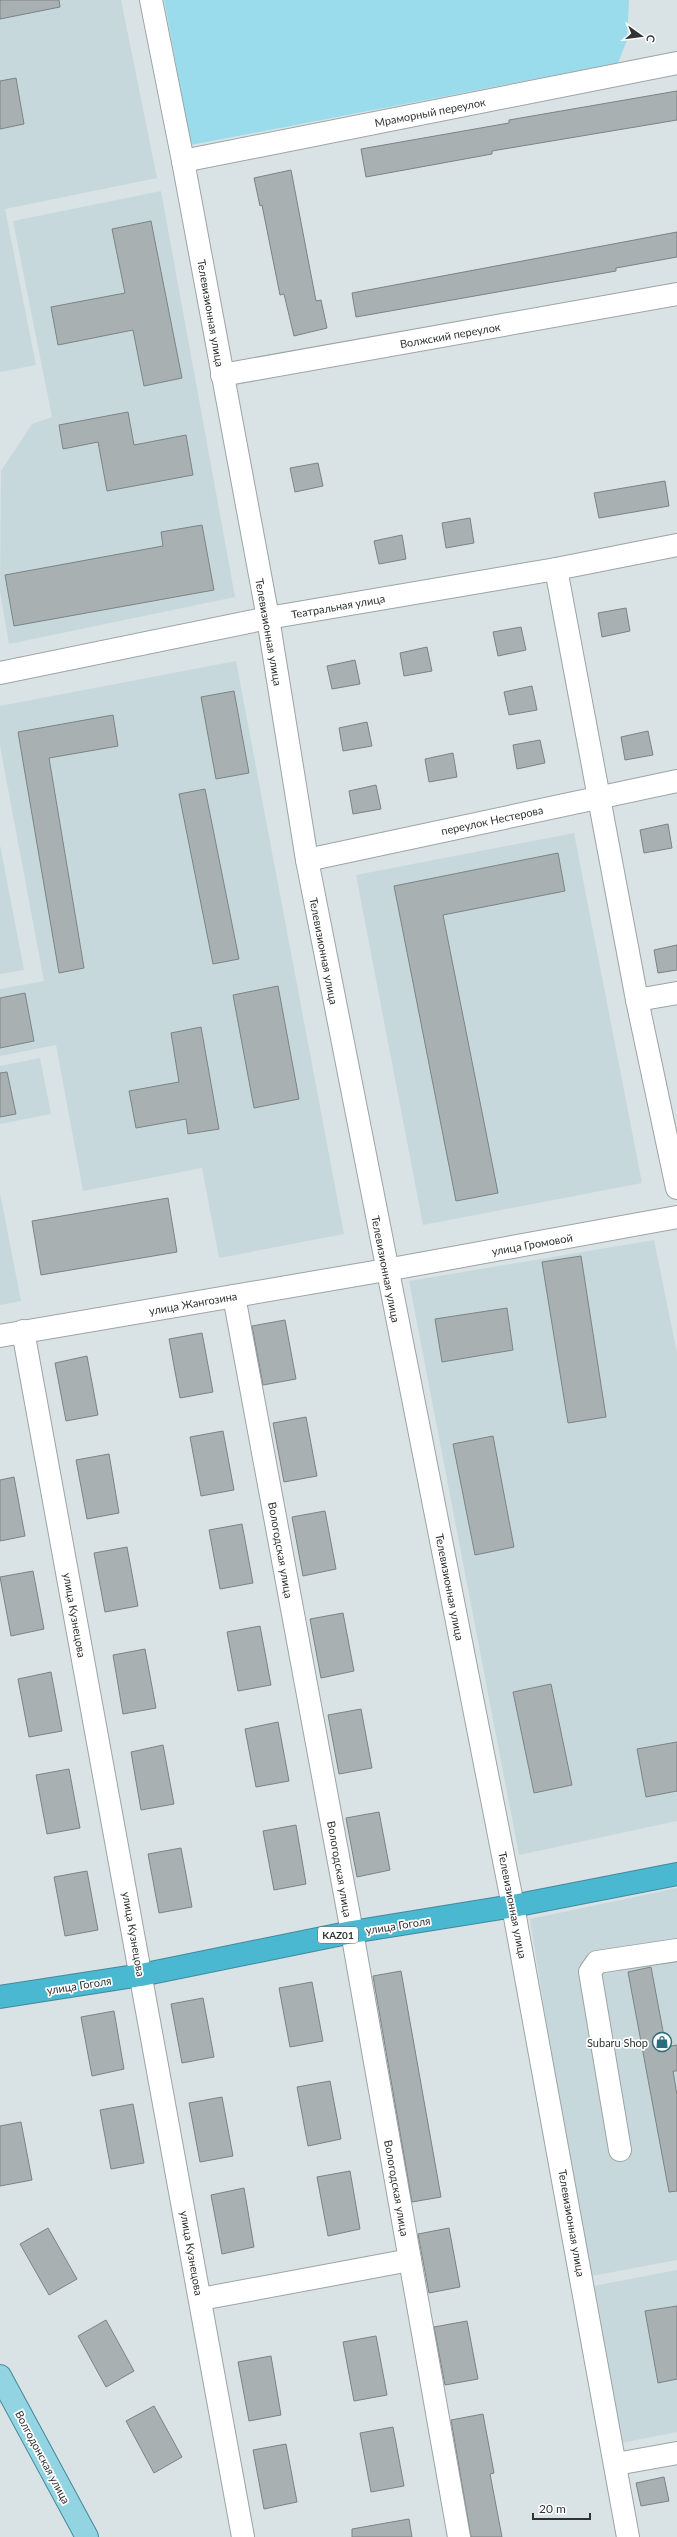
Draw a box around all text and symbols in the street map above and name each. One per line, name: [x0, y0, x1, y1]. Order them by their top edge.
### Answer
north arrow: [621, 16, 661, 56]
text: С: [644, 33, 658, 44]
street label: Мраморный переулок: [374, 95, 487, 129]
street label: Телевизионная улица: [195, 258, 227, 368]
street label: Волжский переулок: [399, 320, 502, 350]
street label: Телевизионная улица: [253, 577, 285, 687]
street label: Театральная улица: [290, 591, 386, 621]
street label: переулок Нестерова: [440, 803, 544, 837]
street label: Телевизионная улица: [307, 896, 341, 1006]
street label: Телевизионная улица: [369, 1214, 403, 1324]
street label: улица Громовой: [491, 1230, 573, 1258]
street label: улица Жангозина: [148, 1289, 238, 1317]
street label: Вологодская улица: [266, 1501, 296, 1599]
street label: Телевизионная улица: [433, 1532, 467, 1642]
street label: улица Кузнецова: [61, 1572, 89, 1658]
street label: Вологодская улица: [325, 1820, 355, 1918]
street label: Телевизионная улица: [496, 1850, 530, 1960]
street label: улица Кузнецова: [120, 1891, 148, 1977]
street label: улица Гоголя: [365, 1913, 431, 1937]
road number: KАZ01: [318, 1927, 358, 1943]
street label: улица Гоголя: [46, 1973, 112, 1997]
shop icon: Subaru Shop: [651, 2031, 673, 2053]
place label: Subaru Shop: [587, 2036, 648, 2049]
street label: Вологодская улица: [382, 2139, 412, 2237]
street label: Телевизионная улица: [556, 2168, 588, 2278]
street label: улица Кузнецова: [178, 2210, 206, 2296]
street label: Волгодонская улица: [13, 2408, 73, 2506]
scale bar: [533, 2495, 590, 2521]
text: 20 m: [539, 2501, 566, 2516]

